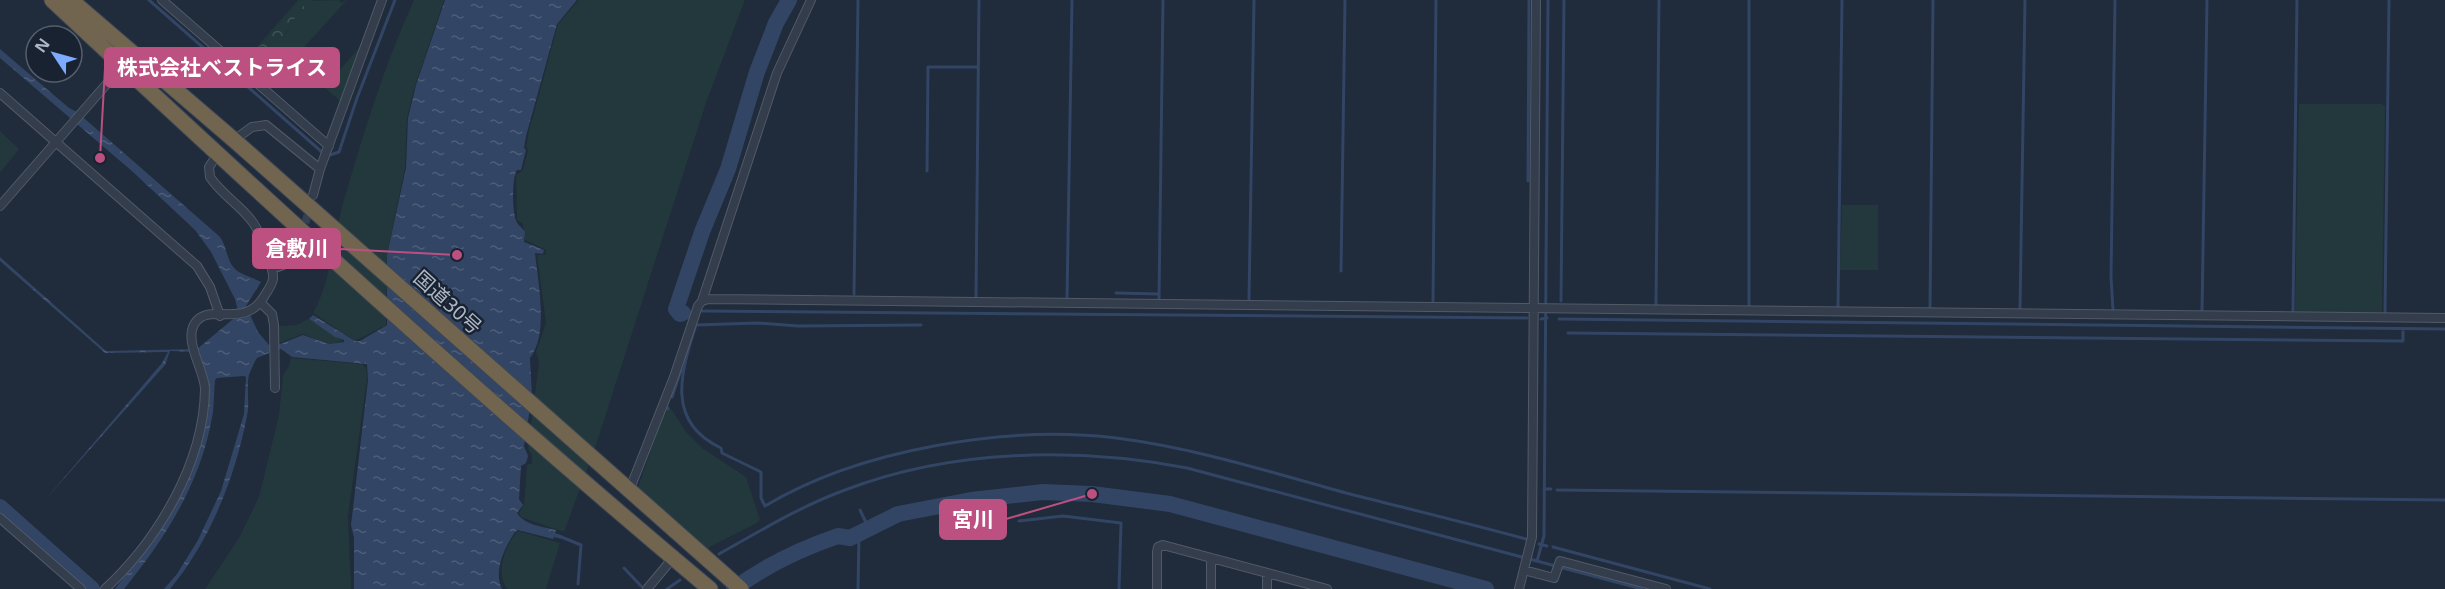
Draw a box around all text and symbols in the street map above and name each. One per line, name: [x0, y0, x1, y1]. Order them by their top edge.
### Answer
north arrow: [24, 24, 84, 84]
text: N: [29, 33, 55, 57]
callout: 株式会社ベストライス: [105, 48, 339, 87]
text: 株式会社ベストライス: [117, 53, 327, 81]
callout: 倉敷川: [253, 229, 340, 268]
text: 倉敷川: [266, 234, 329, 262]
street label: 国道30号: [408, 264, 488, 340]
callout: 宮川: [940, 500, 1006, 539]
text: 宮川: [952, 505, 994, 533]

